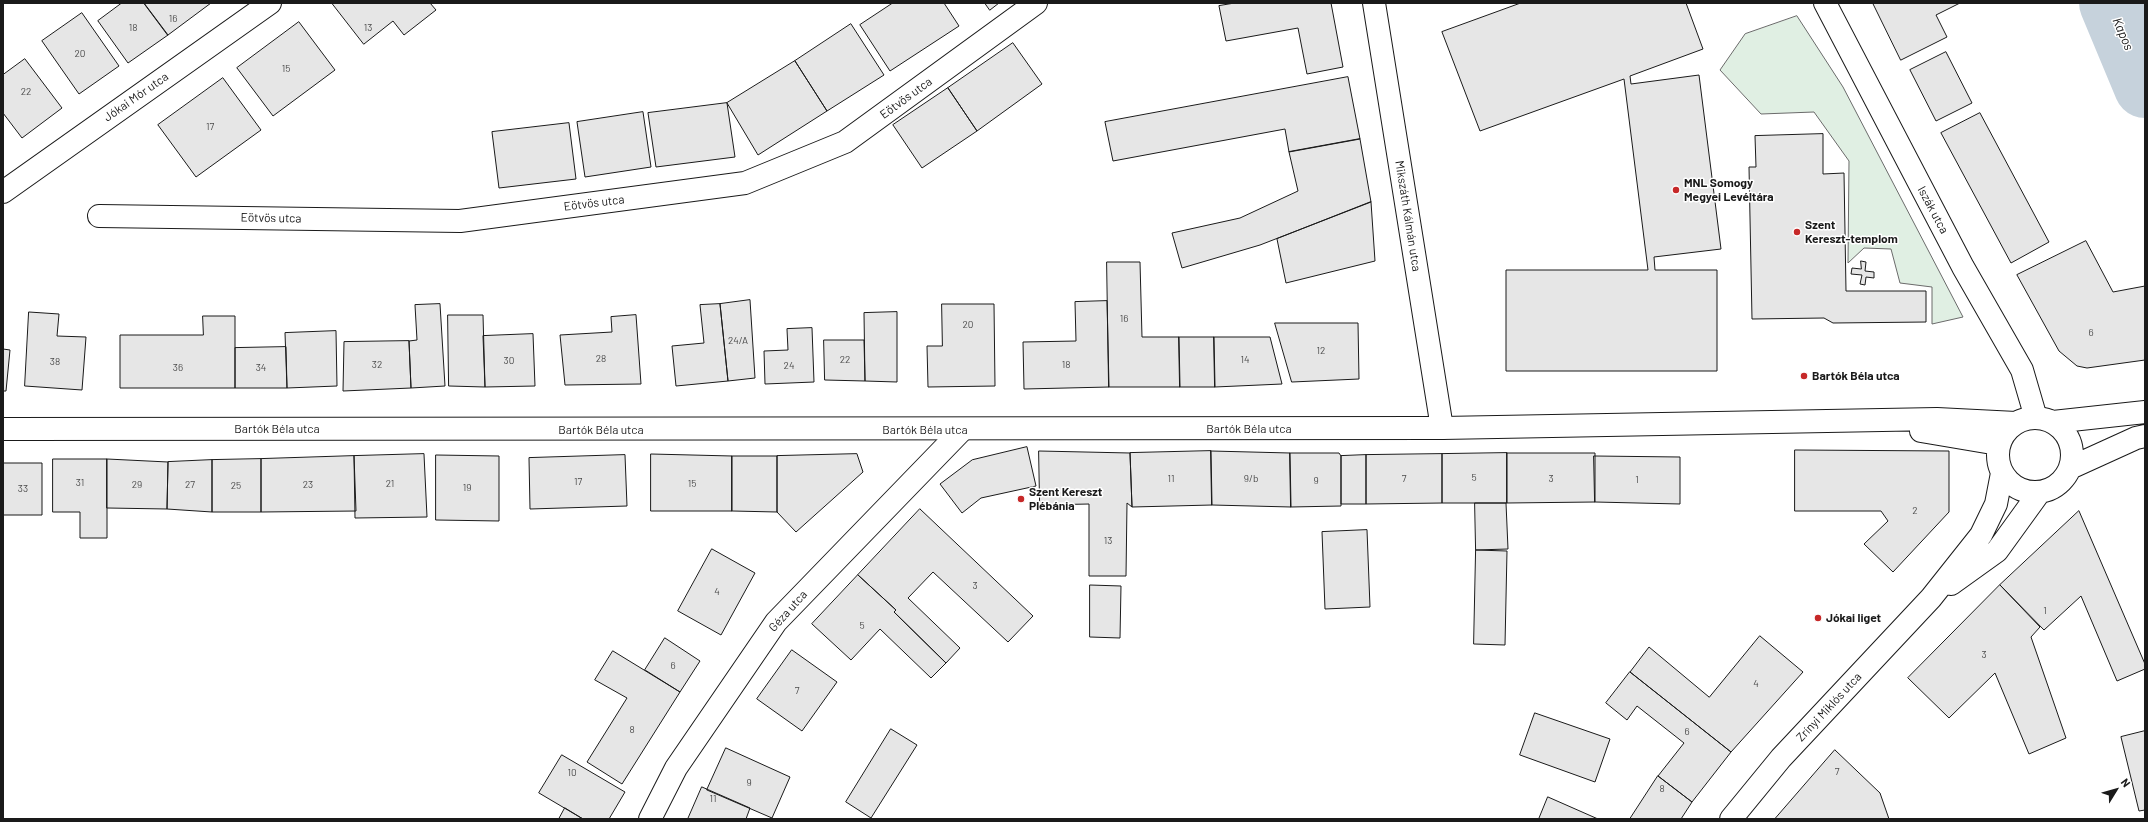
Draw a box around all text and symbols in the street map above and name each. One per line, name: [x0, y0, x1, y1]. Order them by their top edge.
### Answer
house number: 16: [169, 13, 177, 25]
water label: Kapos: [2109, 15, 2137, 53]
house number: 18: [129, 22, 137, 34]
house number: 13: [364, 22, 372, 34]
house number: 20: [74, 48, 86, 60]
house number: 15: [282, 63, 290, 75]
street label: Jókai Mór utca: [101, 69, 171, 125]
street label: Eötvös utca: [877, 74, 935, 122]
house number: 22: [21, 86, 31, 98]
house number: 17: [206, 121, 214, 133]
street label: Mikszáth Kálmán utca: [1392, 159, 1424, 273]
place label: MNL Somogy Megyei Levéltára: [1684, 176, 1774, 204]
street label: Iszák utca: [1914, 184, 1952, 236]
marker: MNL Somogy Megyei Levéltára: [1671, 185, 1681, 195]
street label: Eötvös utca: [563, 192, 625, 214]
street label: Eötvös utca: [240, 210, 302, 226]
place label: Szent Kereszt-templom: [1805, 218, 1898, 246]
marker: Szent Kereszt-templom: [1792, 227, 1802, 237]
house number: 16: [1120, 313, 1128, 325]
house number: 20: [962, 319, 974, 331]
house number: 6: [2088, 327, 2094, 339]
house number: 24/A: [728, 335, 748, 347]
house number: 12: [1317, 345, 1325, 357]
house number: 28: [596, 353, 606, 365]
house number: 22: [840, 354, 850, 366]
house number: 14: [1240, 354, 1250, 366]
house number: 30: [504, 355, 514, 367]
house number: 38: [50, 356, 60, 368]
house number: 32: [372, 359, 382, 371]
house number: 18: [1062, 359, 1070, 371]
house number: 24: [784, 360, 794, 372]
house number: 36: [173, 362, 183, 374]
house number: 34: [256, 362, 266, 374]
place label: Bartók Béla utca: [1812, 369, 1900, 383]
marker: Bartók Béla utca: [1799, 371, 1809, 381]
street label: Bartók Béla utca: [234, 422, 320, 436]
street label: Bartók Béla utca: [1206, 422, 1292, 436]
street label: Bartók Béla utca: [558, 423, 644, 437]
street label: Bartók Béla utca: [882, 423, 968, 437]
house number: 5: [1471, 472, 1477, 484]
house number: 11: [1167, 473, 1175, 485]
house number: 9/b: [1244, 473, 1258, 485]
house number: 7: [1402, 473, 1406, 485]
house number: 3: [1548, 473, 1554, 485]
house number: 1: [1635, 474, 1639, 486]
house number: 9: [1313, 475, 1319, 487]
house number: 17: [574, 476, 582, 488]
house number: 31: [76, 477, 84, 489]
house number: 21: [386, 478, 394, 490]
house number: 15: [688, 478, 696, 490]
house number: 29: [132, 479, 142, 491]
house number: 27: [185, 479, 195, 491]
house number: 23: [303, 479, 313, 491]
house number: 25: [231, 480, 241, 492]
house number: 19: [463, 482, 471, 494]
house number: 33: [18, 483, 28, 495]
place label: Szent Kereszt Plébánia: [1029, 485, 1102, 513]
marker: Szent Kereszt Plébánia: [1016, 494, 1026, 504]
house number: 2: [1912, 505, 1918, 517]
house number: 13: [1104, 535, 1112, 547]
house number: 3: [972, 580, 978, 592]
house number: 4: [714, 586, 720, 598]
street label: Géza utca: [766, 587, 810, 635]
house number: 1: [2043, 605, 2047, 617]
place label: Jókai liget: [1826, 611, 1881, 625]
marker: Jókai liget: [1813, 613, 1823, 623]
house number: 5: [859, 620, 865, 632]
house number: 3: [1981, 649, 1987, 661]
house number: 6: [670, 660, 676, 672]
street label: Zrínyi Miklós utca: [1793, 670, 1865, 744]
house number: 4: [1753, 678, 1759, 690]
house number: 7: [795, 685, 799, 697]
house number: 8: [629, 724, 635, 736]
house number: 6: [1684, 726, 1690, 738]
house number: 7: [1835, 766, 1839, 778]
house number: 10: [567, 767, 577, 779]
north arrow: [2096, 770, 2136, 810]
text: N: [2119, 776, 2133, 789]
house number: 9: [746, 777, 752, 789]
house number: 8: [1659, 783, 1665, 795]
house number: 11: [709, 793, 717, 805]

